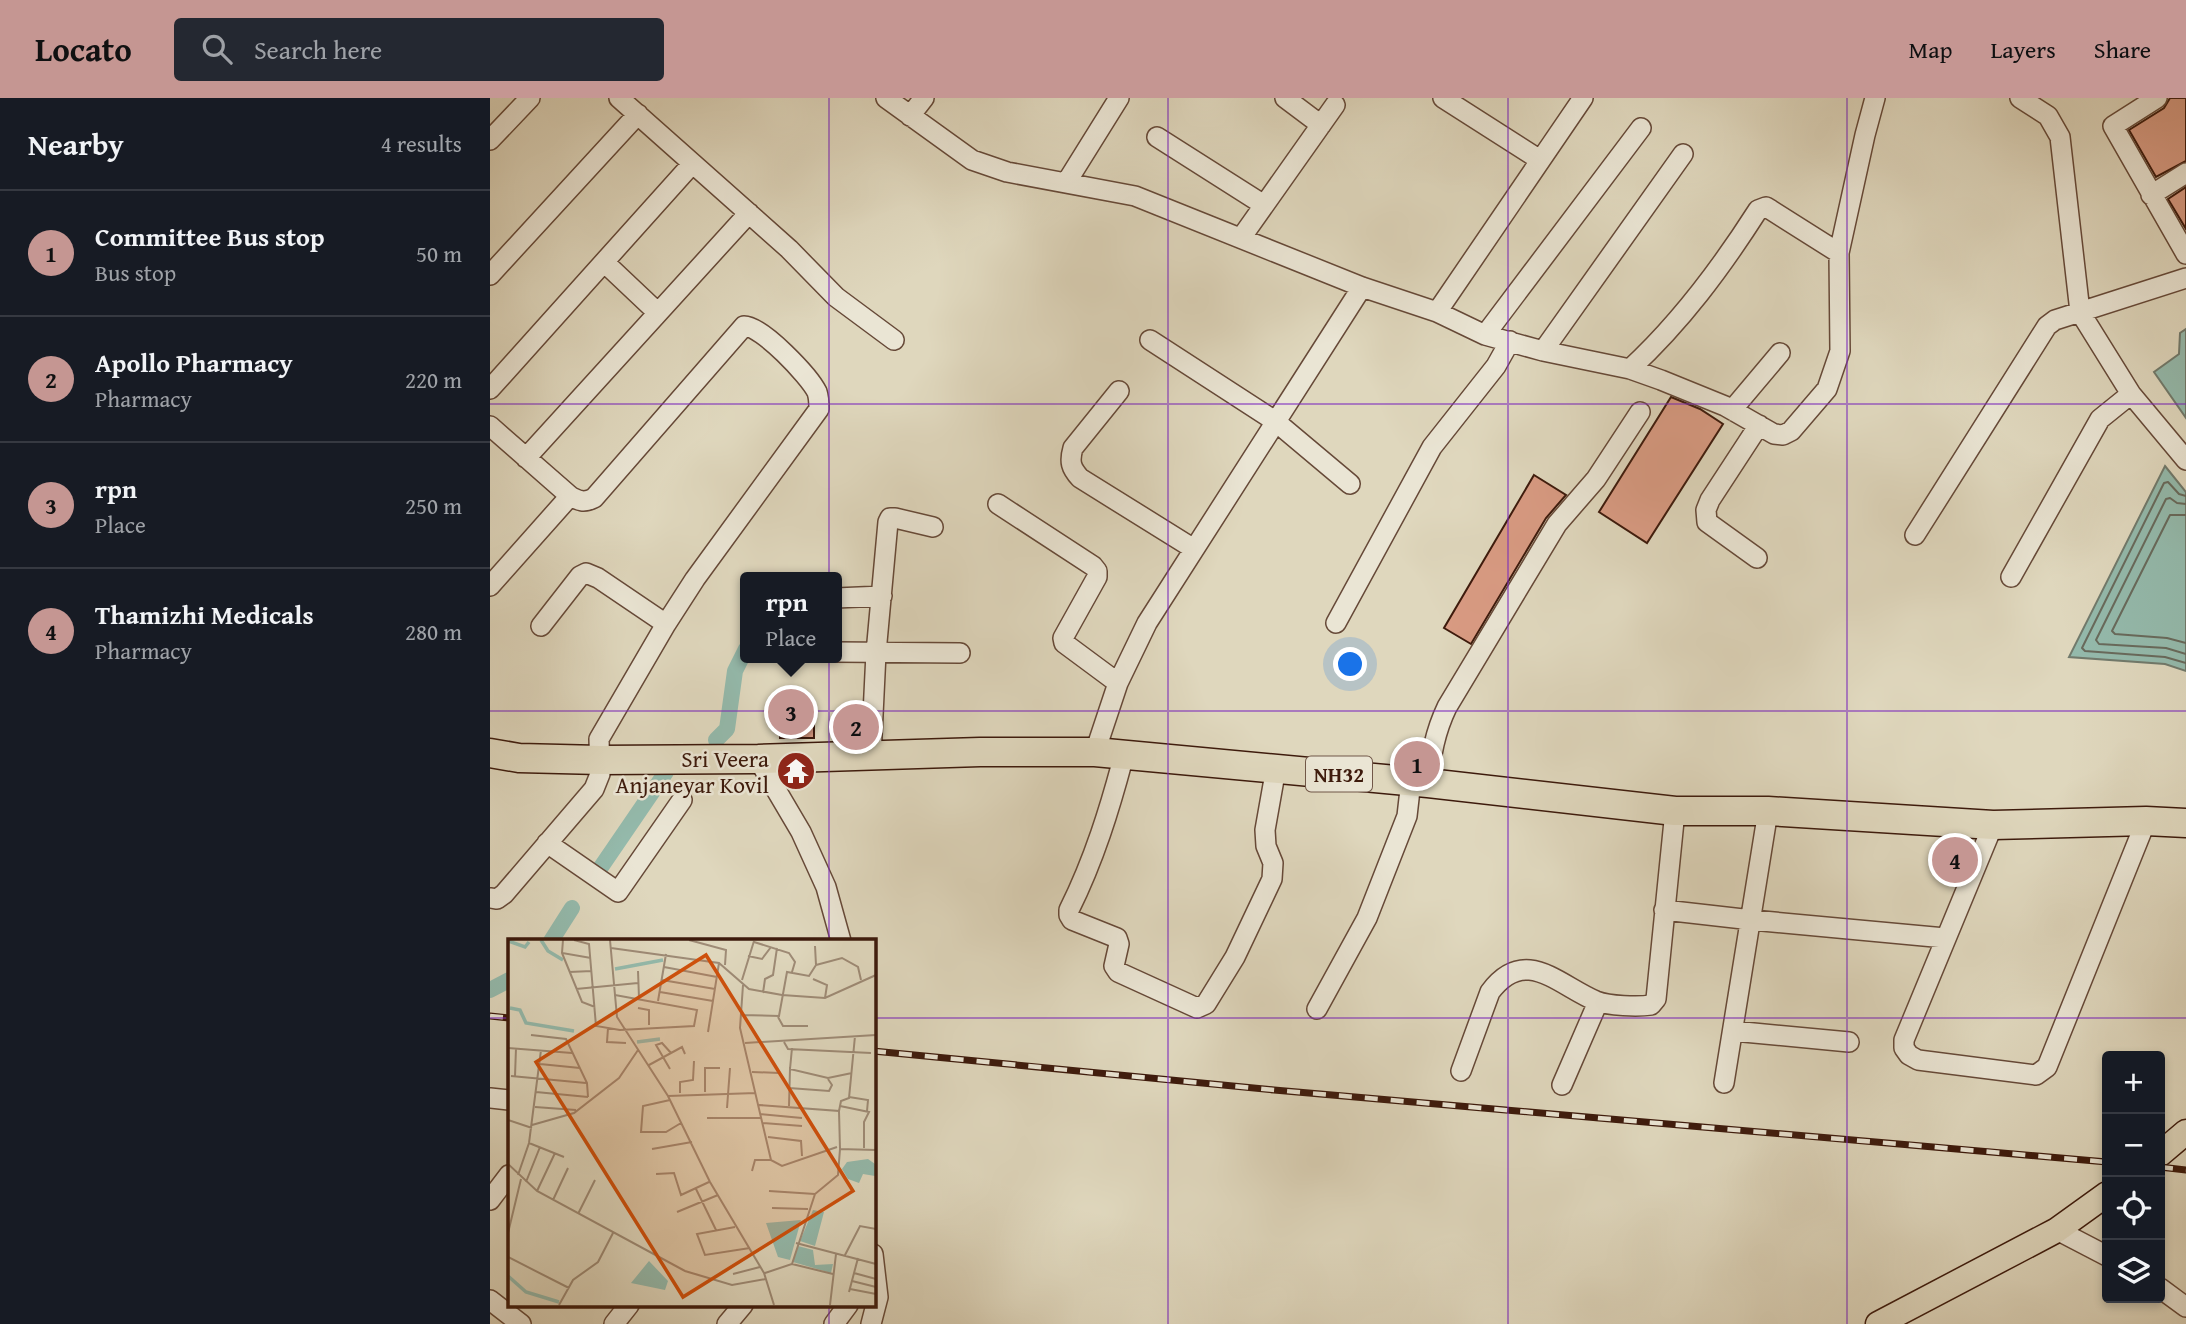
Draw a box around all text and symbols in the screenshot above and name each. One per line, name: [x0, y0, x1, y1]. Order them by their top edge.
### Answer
search box: [174, 18, 664, 81]
text: Locato: [35, 25, 132, 73]
icon: search: [198, 30, 236, 68]
text: Search here: [254, 30, 382, 69]
text: Map: [1909, 32, 1952, 67]
text: Layers: [1990, 32, 2056, 67]
text: Share: [2094, 32, 2151, 67]
text: Nearby: [28, 122, 124, 166]
text: 4 results: [381, 127, 462, 160]
text: Committee Bus stop: [95, 217, 325, 256]
text: 1: [45, 237, 57, 270]
text: 50 m: [416, 237, 462, 270]
text: Bus stop: [95, 256, 176, 289]
text: Apollo Pharmacy: [95, 343, 293, 382]
text: 2: [45, 363, 57, 396]
text: 220 m: [405, 363, 462, 396]
text: Pharmacy: [95, 382, 192, 415]
text: rpn: [95, 469, 137, 508]
text: 3: [45, 489, 57, 522]
text: 250 m: [405, 489, 462, 522]
text: Place: [95, 508, 146, 541]
popup: [740, 572, 842, 663]
text: rpn: [766, 582, 808, 621]
text: Thamizhi Medicals: [95, 595, 314, 634]
text: 4: [45, 615, 57, 648]
text: 280 m: [405, 615, 462, 648]
text: Place: [766, 621, 816, 654]
text: Pharmacy: [95, 634, 192, 667]
your location: [1333, 647, 1367, 681]
pin: 3: [768, 686, 814, 738]
pin: 2: [833, 701, 879, 753]
pin: 1: [1394, 738, 1440, 790]
place label: Sri Veera Anjaneyar Kovil: [616, 742, 769, 801]
temple icon: Sri Veera Anjaneyar Kovil: [775, 750, 817, 792]
road number: NH32: [1306, 756, 1372, 792]
pin: 4: [1932, 834, 1978, 886]
inset map: [508, 939, 875, 1306]
map controls: [2102, 1051, 2165, 1303]
button: +: [2102, 1051, 2165, 1114]
button: −: [2102, 1114, 2165, 1177]
button: locate: [2102, 1177, 2165, 1240]
button: layers: [2102, 1240, 2165, 1303]

